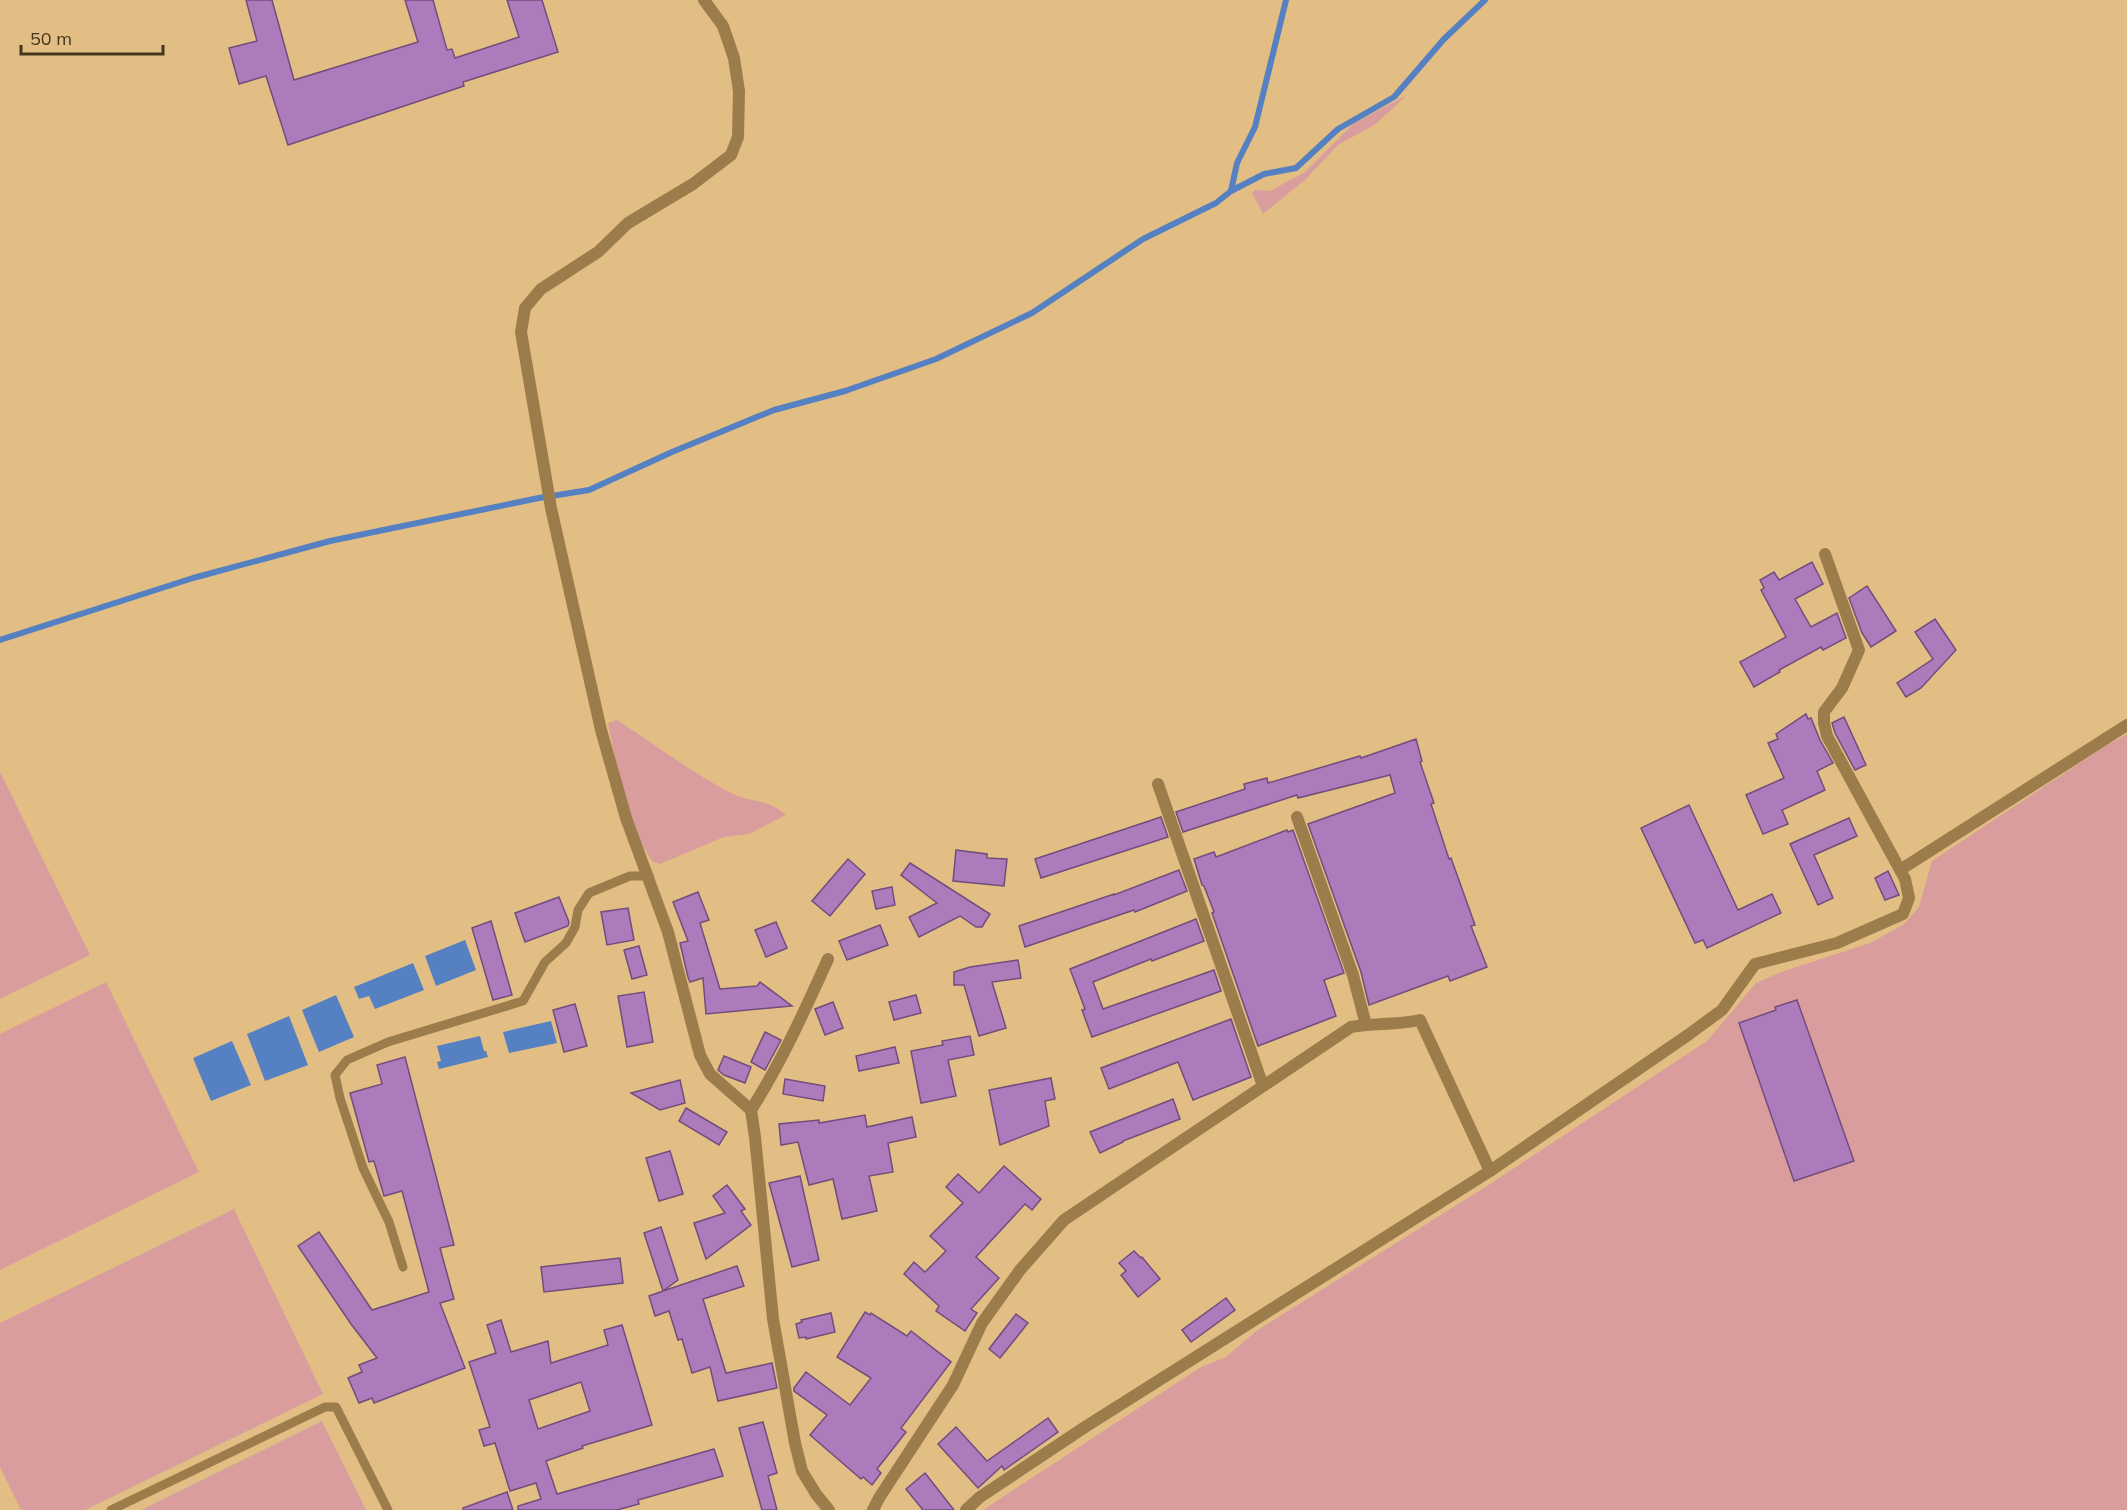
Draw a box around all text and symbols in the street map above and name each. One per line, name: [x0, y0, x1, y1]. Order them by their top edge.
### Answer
scale bar: [21, 18, 164, 56]
text: 50 m: [30, 27, 72, 50]

